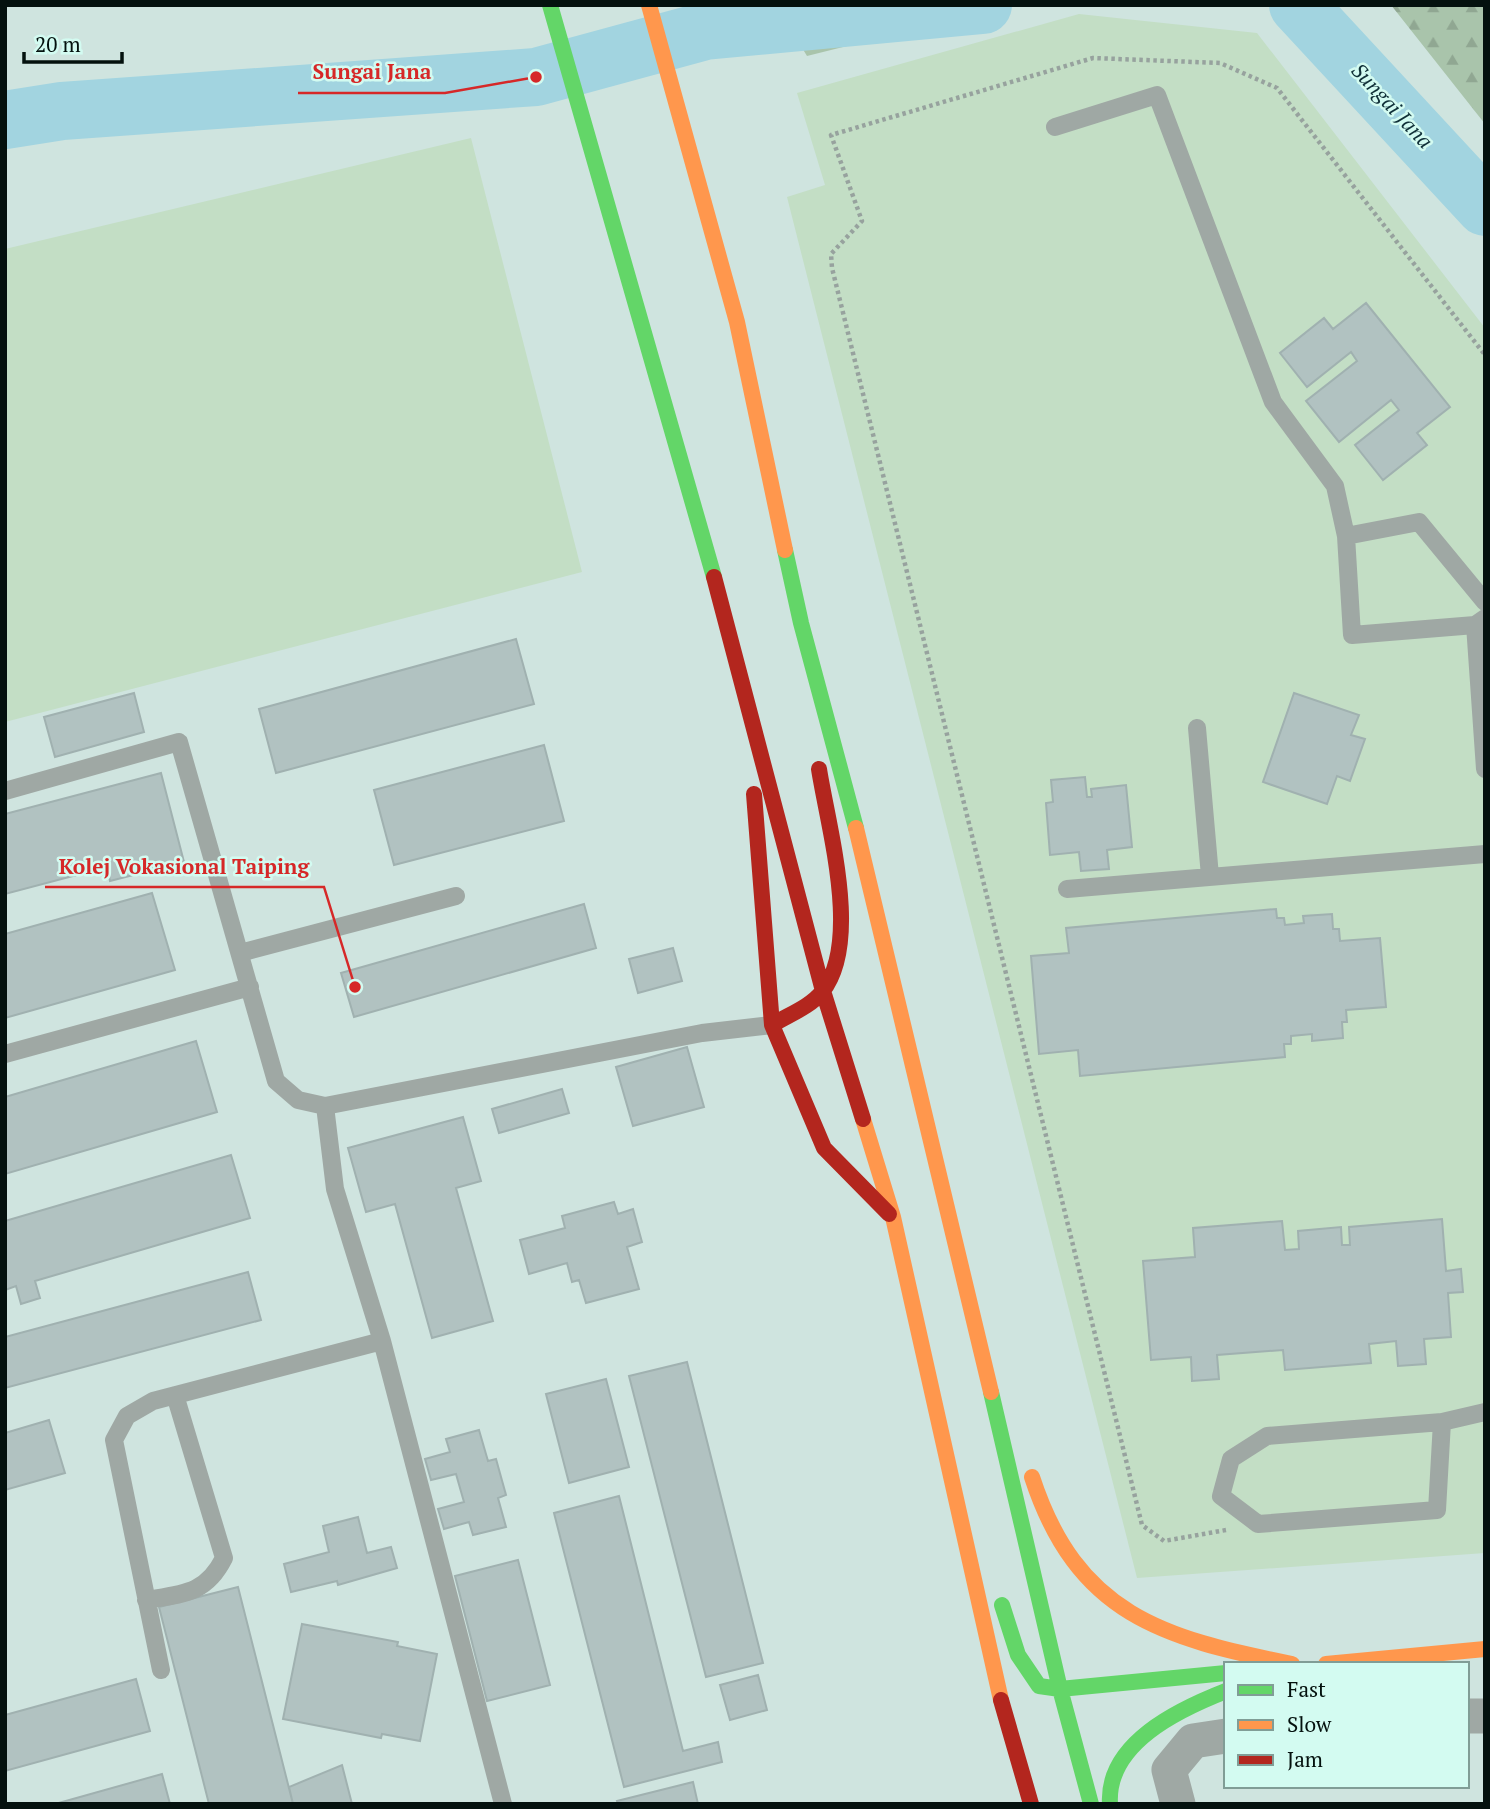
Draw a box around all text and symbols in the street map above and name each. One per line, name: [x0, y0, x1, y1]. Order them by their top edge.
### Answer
scale bar: [24, 21, 122, 65]
text: 20 m: [35, 30, 81, 58]
callout: Sungai Jana: [298, 51, 445, 93]
water label: Sungai Jana: [1346, 56, 1440, 154]
text: Sungai Jana: [312, 57, 432, 85]
callout: Kolej Vokasional Taiping: [45, 845, 324, 887]
text: Kolej Vokasional Taiping: [59, 852, 310, 880]
legend: [1224, 1662, 1469, 1788]
text: Fast: [1287, 1675, 1326, 1703]
text: Slow: [1287, 1710, 1332, 1738]
text: Jam: [1287, 1745, 1323, 1773]

